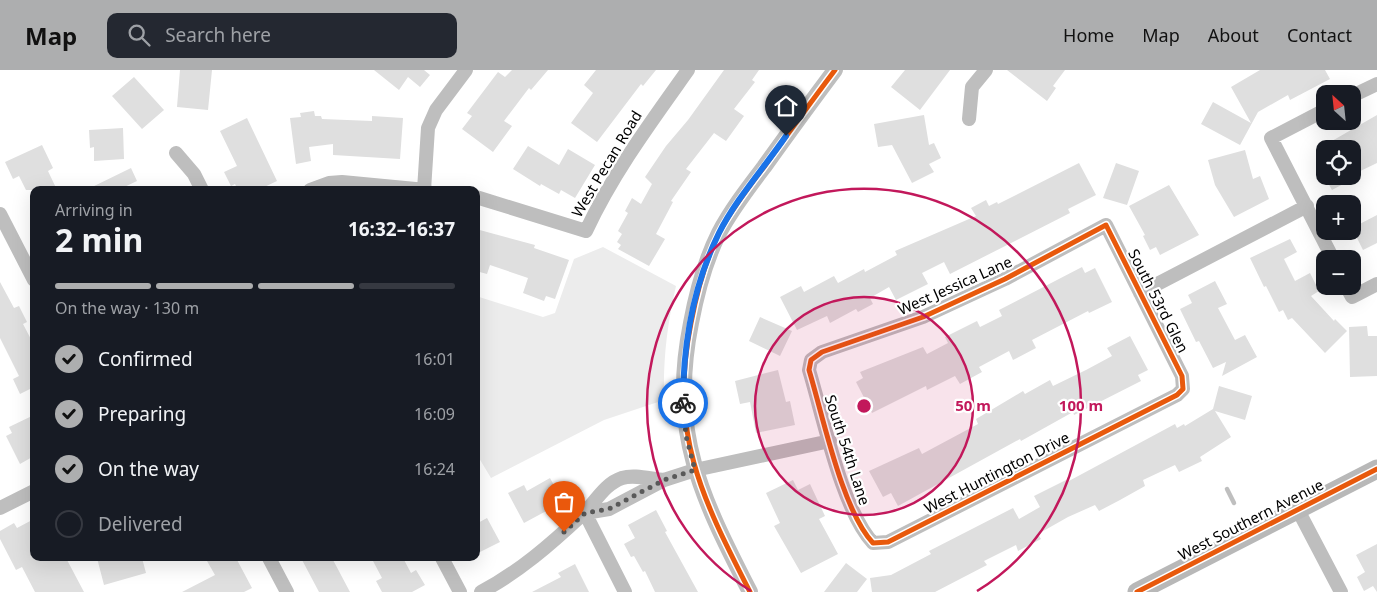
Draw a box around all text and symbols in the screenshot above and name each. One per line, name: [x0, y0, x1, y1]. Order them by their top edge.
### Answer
search box: [107, 13, 457, 58]
text: Map: [25, 19, 77, 52]
icon: search: [125, 21, 153, 49]
text: Search here: [165, 22, 271, 48]
text: Home: [1063, 23, 1114, 47]
text: Map: [1142, 23, 1180, 47]
text: About: [1208, 23, 1259, 47]
text: Contact: [1287, 23, 1352, 47]
pin: [765, 85, 807, 136]
north arrow: [1316, 85, 1361, 130]
map controls: [1316, 85, 1361, 295]
icon: home: [772, 92, 800, 120]
street label: West Pecan Road: [566, 106, 646, 220]
button: locate: [1316, 140, 1361, 185]
button: +: [1316, 195, 1361, 240]
text: Arriving in: [55, 199, 133, 221]
text: 16:32–16:37: [348, 216, 455, 242]
text: 2 min: [55, 218, 143, 261]
street label: South 53rd Glen: [1124, 245, 1194, 356]
button: −: [1316, 250, 1361, 295]
street label: West Jessica Lane: [894, 251, 1015, 319]
text: On the way · 130 m: [55, 297, 199, 319]
icon: check: [55, 345, 83, 373]
text: Confirmed: [98, 346, 193, 372]
text: 16:01: [414, 348, 455, 370]
courier: [658, 378, 708, 428]
icon: bike: [669, 389, 697, 417]
street label: South 54th Lane: [821, 392, 875, 507]
text: 50 m: [955, 395, 991, 415]
text: 100 m: [1059, 395, 1103, 415]
centre of rings: [855, 397, 873, 415]
icon: check: [55, 400, 83, 428]
text: Preparing: [98, 401, 186, 427]
text: 16:09: [414, 403, 455, 425]
street label: West Huntington Drive: [920, 427, 1073, 518]
icon: check: [55, 455, 83, 483]
text: On the way: [98, 456, 199, 482]
text: 16:24: [414, 458, 455, 480]
street label: West Southern Avenue: [1175, 474, 1327, 564]
pin: [543, 481, 585, 532]
icon: bag: [550, 488, 578, 516]
text: Delivered: [98, 511, 183, 537]

